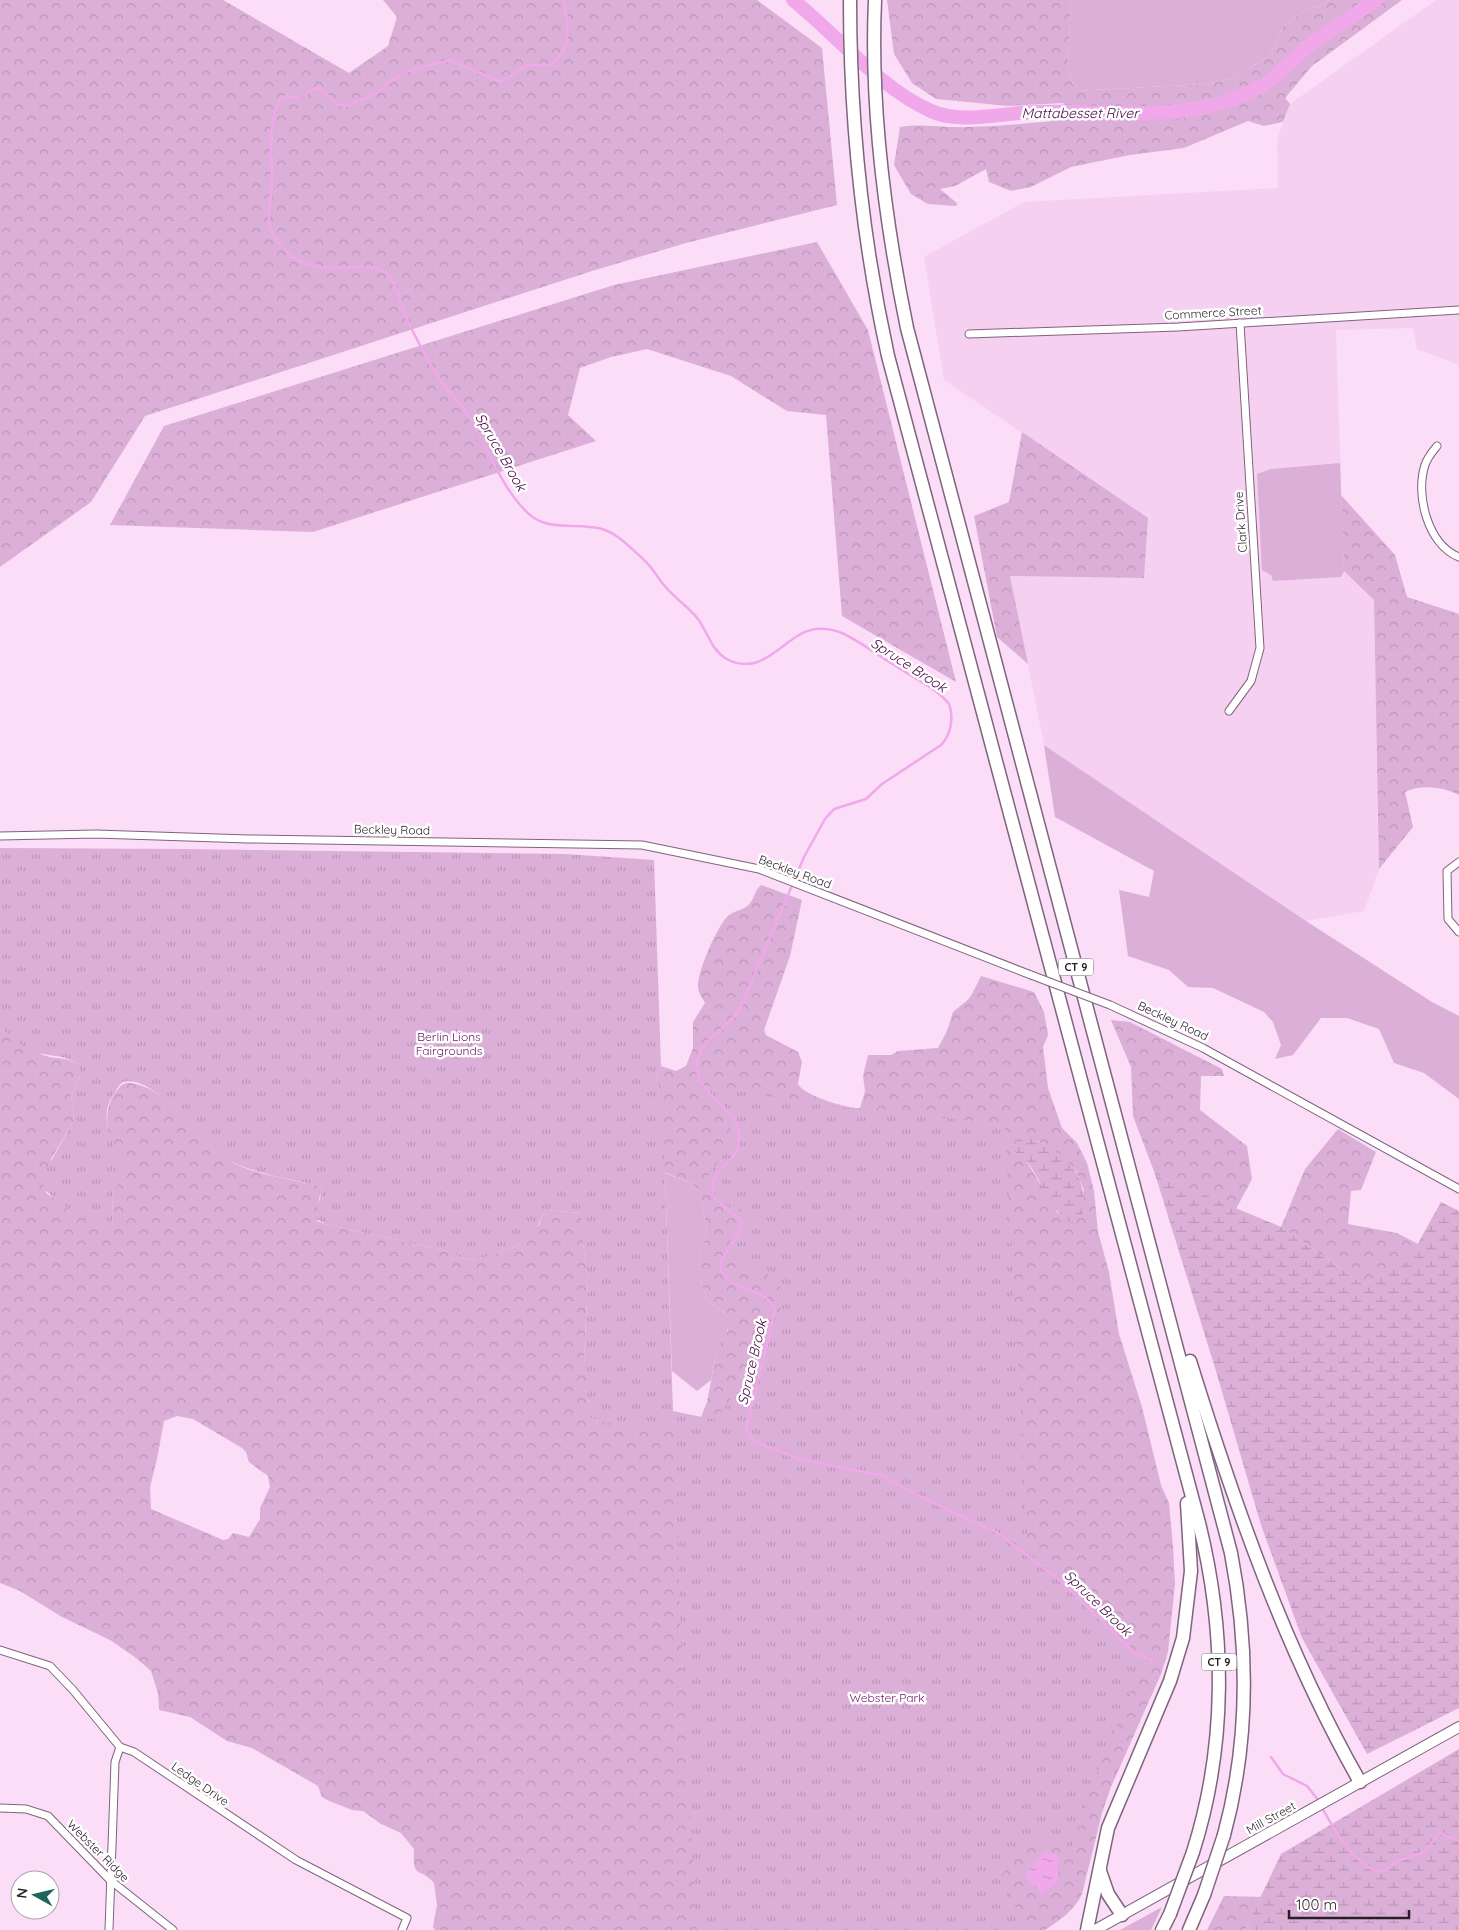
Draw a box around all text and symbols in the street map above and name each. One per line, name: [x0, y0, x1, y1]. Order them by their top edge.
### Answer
water label: Mattabesset River: [1021, 104, 1140, 122]
street label: Commerce Street: [1164, 302, 1262, 323]
water label: Spruce Brook: [471, 410, 531, 496]
street label: Clark Drive: [1231, 491, 1250, 553]
water label: Spruce Brook: [867, 634, 952, 697]
street label: Beckley Road: [354, 821, 430, 838]
street label: Beckley Road: [757, 851, 834, 892]
road number: CT 9: [1058, 959, 1094, 976]
street label: Beckley Road: [1135, 998, 1211, 1043]
park label: Berlin Lions Fairgrounds: [416, 1029, 483, 1058]
water label: Spruce Brook: [733, 1316, 771, 1407]
water label: Spruce Brook: [1060, 1566, 1137, 1641]
road number: CT 9: [1202, 1654, 1236, 1670]
park label: Webster Park: [849, 1690, 925, 1705]
street label: Ledge Drive: [169, 1758, 232, 1809]
street label: Mill Street: [1243, 1798, 1298, 1837]
street label: Webster Ridge: [64, 1816, 133, 1885]
north arrow: [10, 1870, 60, 1920]
text: N: [12, 1887, 32, 1900]
scale bar: [1289, 1888, 1409, 1920]
text: 100 m: [1296, 1895, 1337, 1914]

